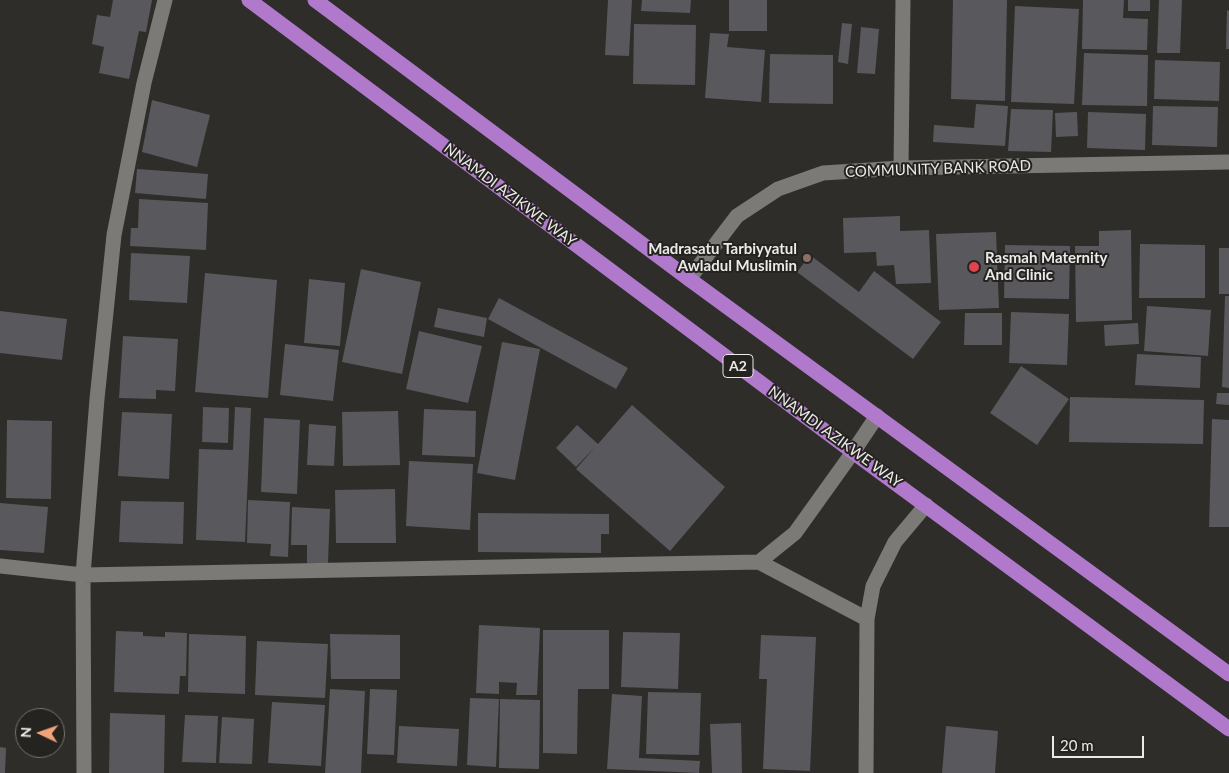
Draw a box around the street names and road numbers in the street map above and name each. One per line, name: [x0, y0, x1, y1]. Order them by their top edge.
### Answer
street label: NNAMDI AZIKWE WAY: [440, 139, 580, 251]
street label: COMMUNITY BANK ROAD: [845, 157, 1031, 181]
road number: A2: [723, 354, 753, 378]
street label: NNAMDI AZIKWE WAY: [765, 382, 905, 492]

